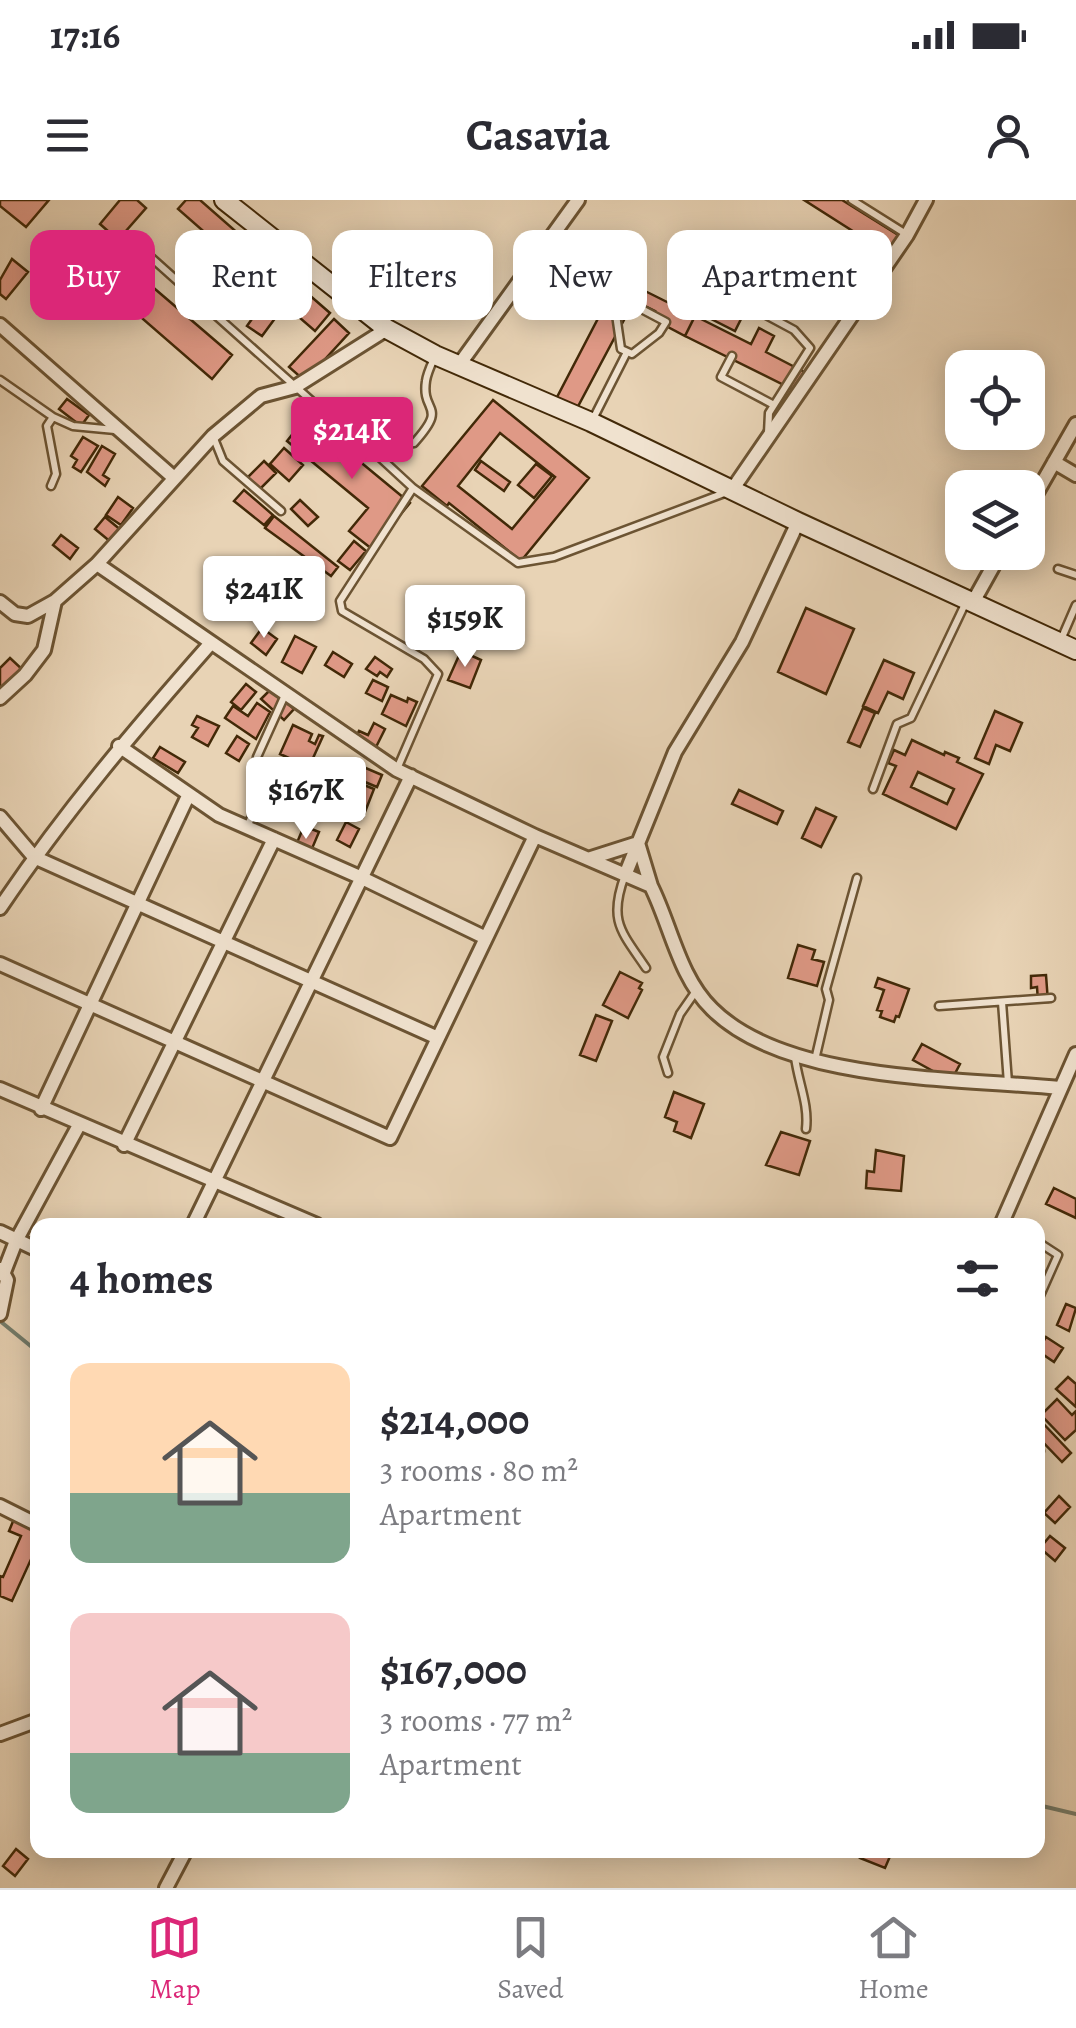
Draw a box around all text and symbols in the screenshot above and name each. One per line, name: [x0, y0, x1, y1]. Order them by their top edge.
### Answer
text: 17:16: [50, 9, 120, 61]
text: Casavia: [466, 104, 610, 166]
icon: menu: [40, 108, 95, 163]
icon: person: [981, 108, 1036, 163]
chip: Buy: [30, 230, 155, 320]
chip: Rent: [175, 230, 312, 320]
chip: Filters: [332, 230, 493, 320]
chip: New: [513, 230, 647, 320]
chip: Apartment: [667, 230, 892, 320]
map controls: [945, 350, 1045, 570]
button: locate: [945, 350, 1045, 450]
pin: $214K: [282, 397, 422, 482]
text: $214K: [313, 407, 391, 451]
button: layers: [945, 470, 1045, 570]
pin: $241K: [194, 556, 334, 641]
text: $241K: [225, 566, 303, 610]
pin: $159K: [395, 585, 535, 670]
text: $159K: [427, 595, 503, 639]
pin: $167K: [236, 757, 376, 842]
text: $167K: [268, 767, 344, 811]
text: 4 homes: [70, 1250, 213, 1307]
icon: filters: [950, 1251, 1005, 1306]
text: $214,000: [380, 1391, 529, 1448]
icon: home: [150, 1403, 270, 1523]
text: 3 rooms · 80 m²: [380, 1448, 578, 1492]
text: Apartment: [380, 1492, 522, 1536]
text: $167,000: [380, 1641, 527, 1698]
icon: home: [150, 1653, 270, 1773]
text: 3 rooms · 77 m²: [380, 1698, 572, 1742]
text: Apartment: [380, 1742, 522, 1786]
tab: Map: [147, 1910, 202, 2008]
tab: Saved: [497, 1910, 564, 2008]
tab: Home: [858, 1910, 929, 2008]

